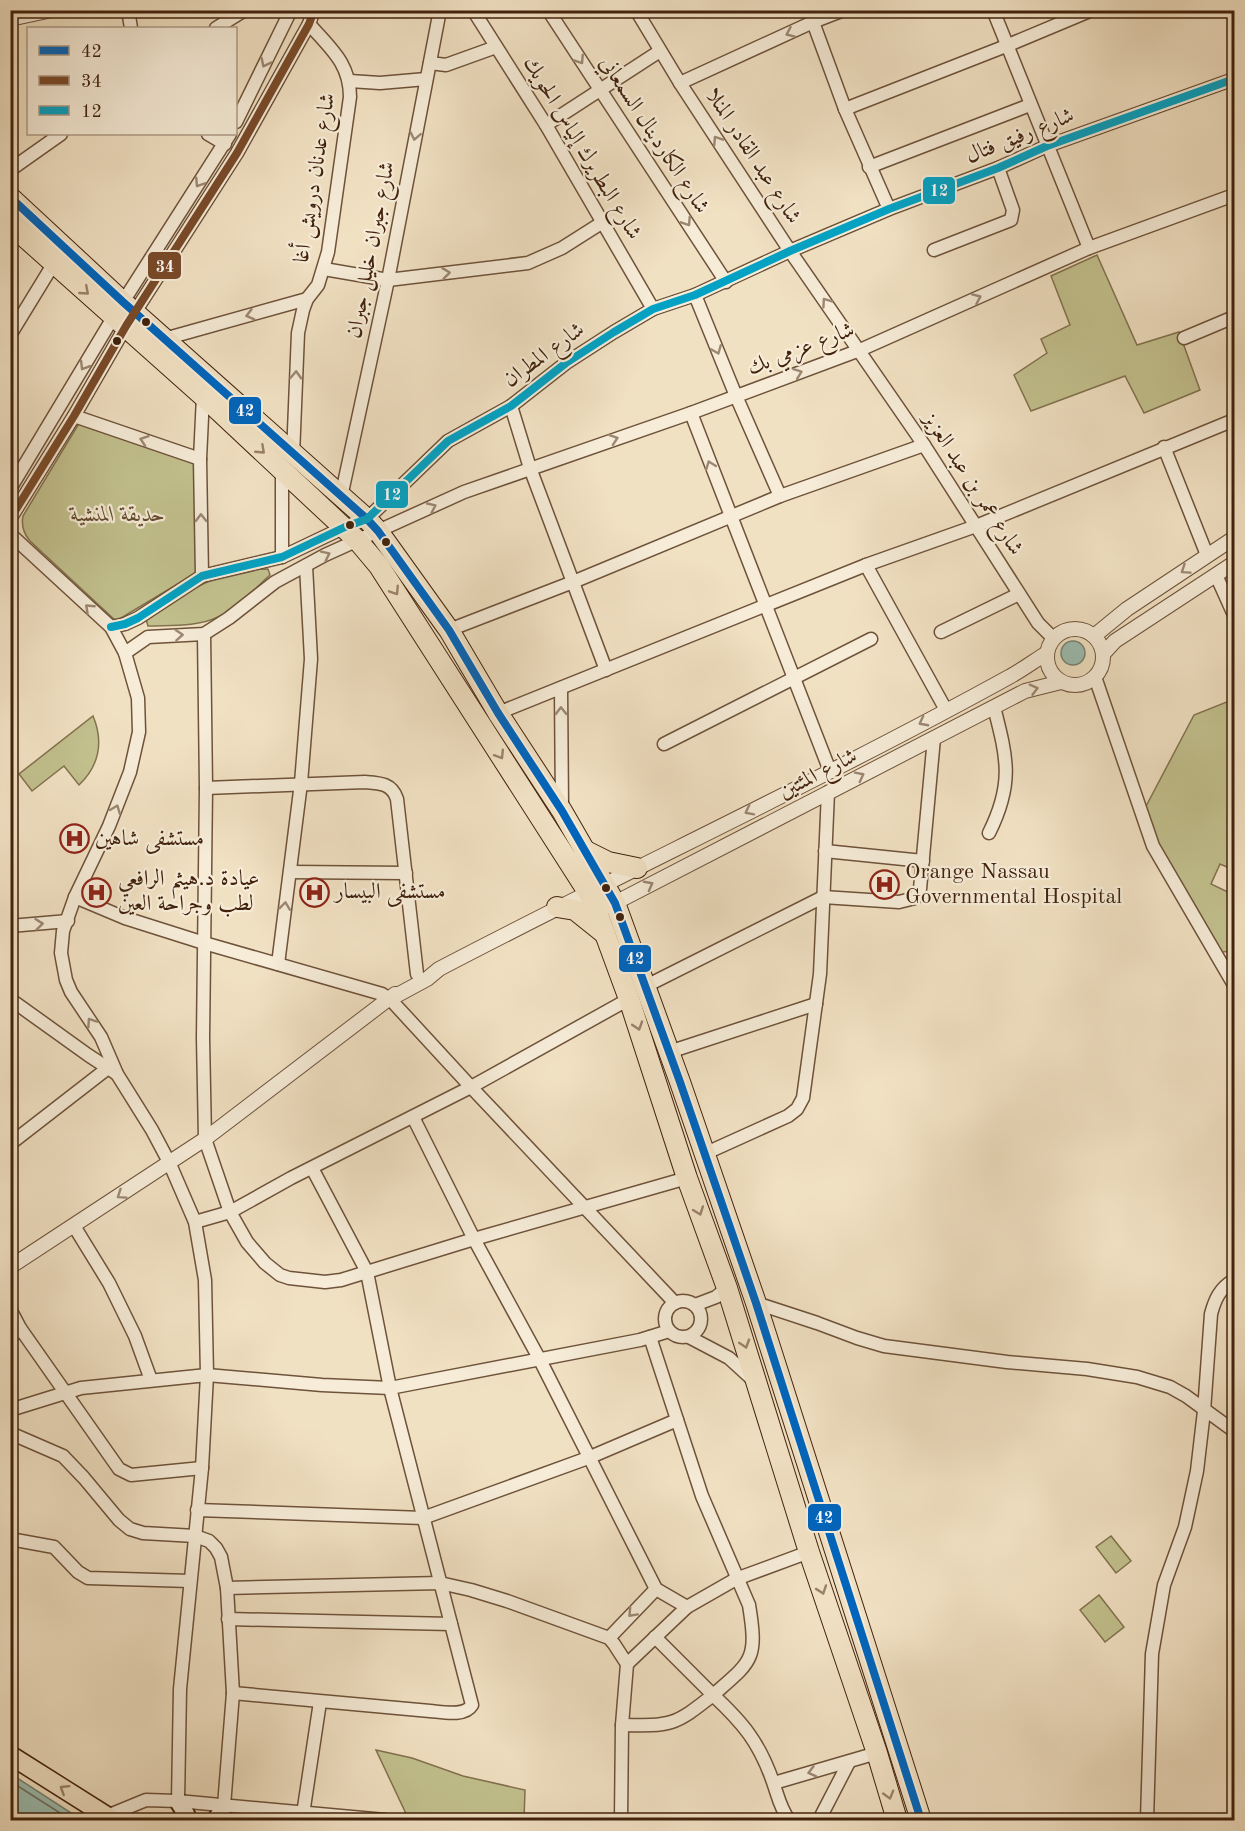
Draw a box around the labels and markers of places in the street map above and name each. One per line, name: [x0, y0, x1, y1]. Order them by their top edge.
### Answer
unlabelled marker: [140, 316, 152, 328]
unlabelled marker: [111, 335, 123, 347]
unlabelled marker: [344, 519, 356, 531]
unlabelled marker: [380, 536, 392, 548]
hospital icon: مستشفى شاهين: [58, 823, 90, 855]
place label: مستشفى شاهين: [95, 828, 204, 854]
place label: Orange Nassau Governmental Hospital: [905, 861, 1122, 908]
place label: عيادة د.هيثم الرافعي لطب وجراحة العين: [118, 868, 260, 917]
hospital icon: Orange Nassau Governmental Hospital: [868, 869, 900, 901]
hospital icon: عيادة د.هيثم الرافعي لطب وجراحة العين: [81, 876, 113, 908]
hospital icon: مستشفی البيسار: [298, 876, 330, 908]
place label: مستشفی البيسار: [333, 881, 446, 907]
unlabelled marker: [600, 882, 612, 894]
unlabelled marker: [614, 911, 626, 923]

